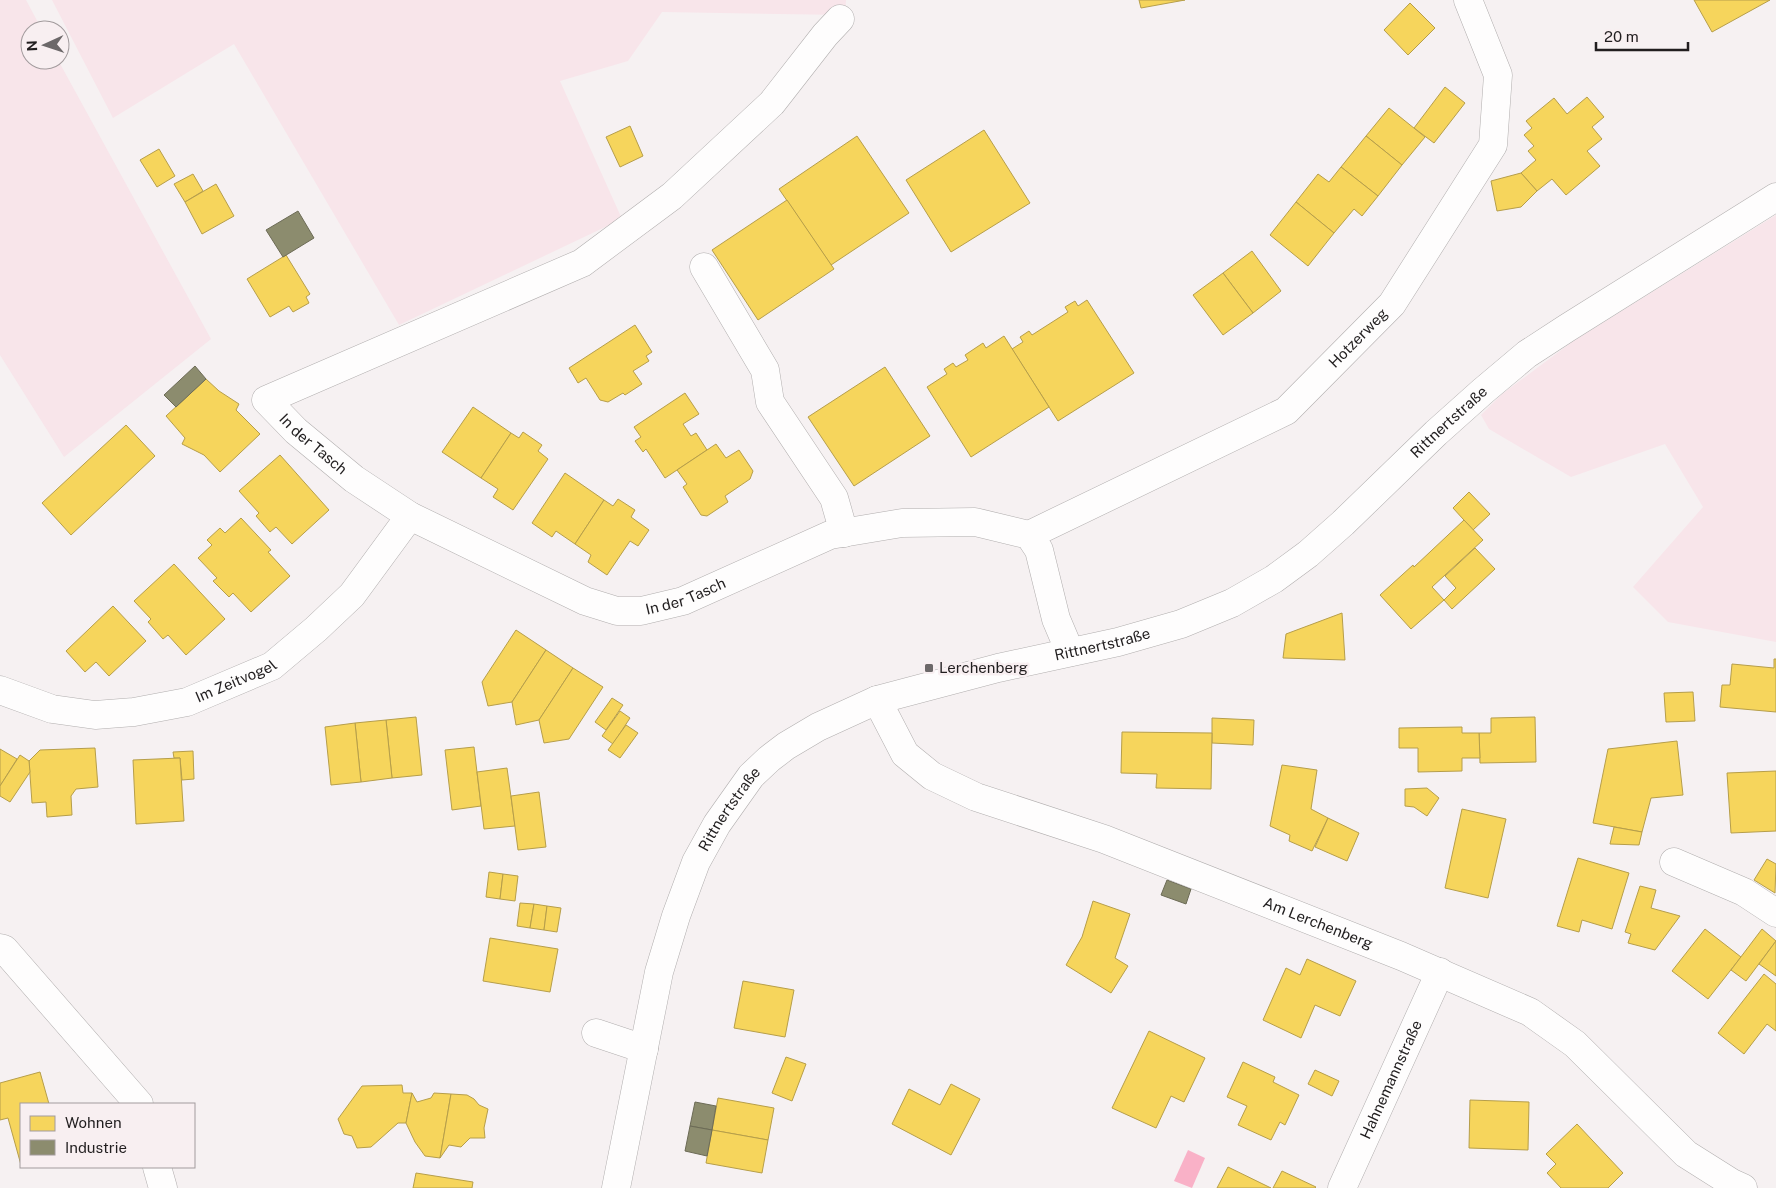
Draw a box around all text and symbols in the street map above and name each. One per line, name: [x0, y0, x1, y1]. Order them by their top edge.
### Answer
north arrow: [20, 20, 70, 70]
scale bar: [1596, 20, 1688, 52]
text: 20 m: [1604, 28, 1639, 45]
text: N: [24, 40, 40, 52]
street label: Hotzerweg: [1325, 305, 1391, 371]
street label: Rittnertstraße: [1407, 383, 1490, 461]
street label: In der Tasch: [276, 410, 351, 478]
street label: In der Tasch: [644, 574, 728, 618]
street label: Rittnertstraße: [1053, 624, 1152, 664]
street label: Im Zeitvogel: [193, 657, 280, 705]
place label: Lerchenberg: [939, 659, 1028, 676]
marker: Lerchenberg: [923, 662, 935, 674]
street label: Rittnertstraße: [695, 763, 763, 854]
street label: Am Lerchenberg: [1261, 894, 1375, 952]
street label: Hahnemannstraße: [1356, 1017, 1425, 1141]
legend: [20, 1103, 195, 1168]
text: Wohnen: [65, 1114, 122, 1131]
text: Industrie: [65, 1139, 127, 1156]

